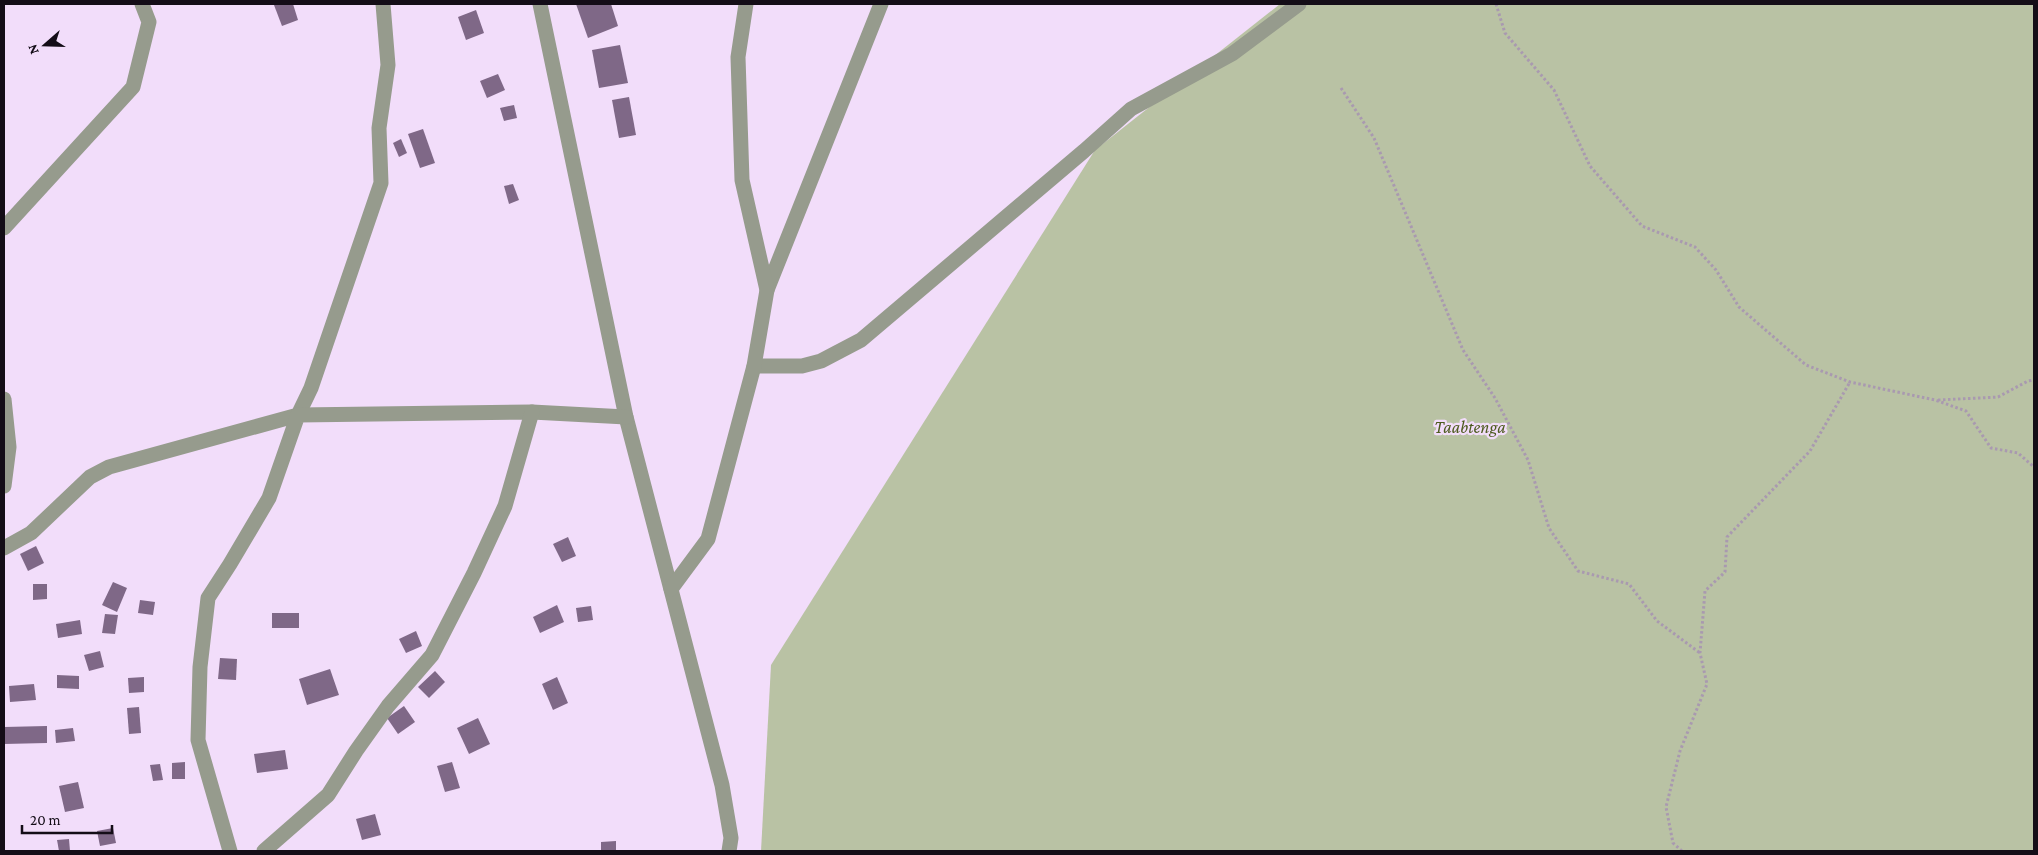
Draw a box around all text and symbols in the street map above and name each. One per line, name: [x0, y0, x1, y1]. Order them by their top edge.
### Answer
north arrow: [20, 20, 70, 70]
text: N: [23, 42, 42, 57]
park label: Taabtenga: [1434, 417, 1506, 437]
scale bar: [22, 802, 112, 834]
text: 20 m: [30, 812, 61, 828]

